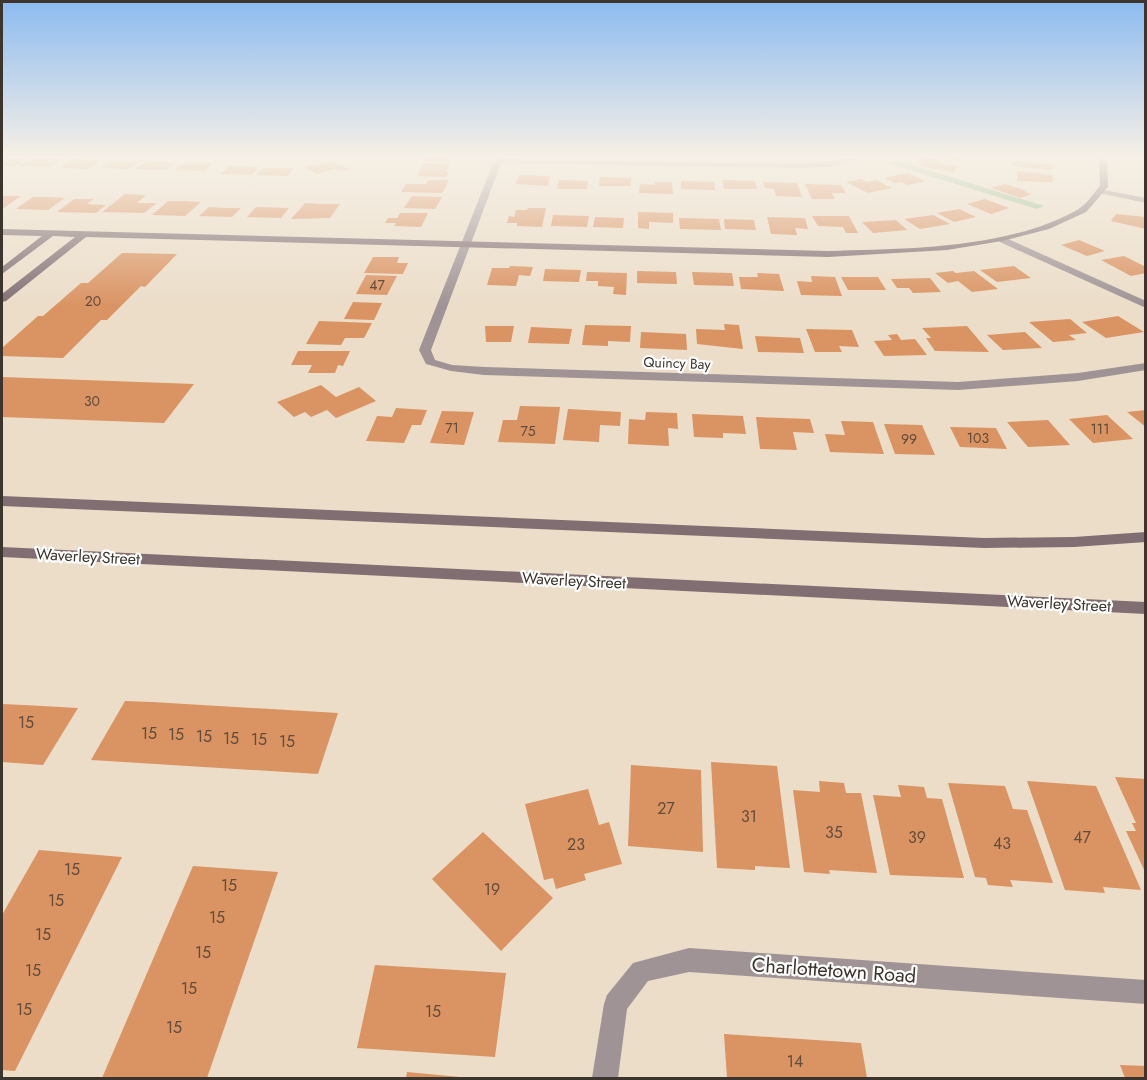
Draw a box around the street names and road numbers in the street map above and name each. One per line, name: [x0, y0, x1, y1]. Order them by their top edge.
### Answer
street label: Quincy Bay: [643, 352, 712, 374]
street label: Waverley Street: [35, 542, 141, 571]
street label: Waverley Street: [521, 566, 627, 595]
street label: Waverley Street: [1006, 589, 1112, 618]
street label: Charlottetown Road: [751, 950, 917, 991]

